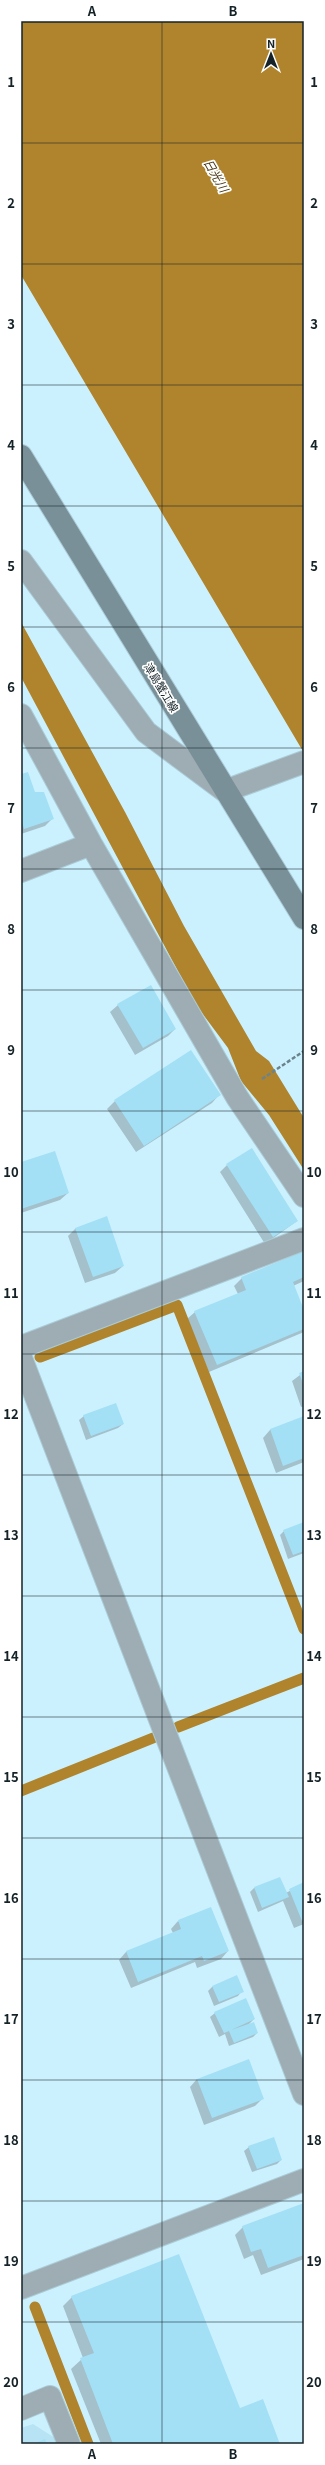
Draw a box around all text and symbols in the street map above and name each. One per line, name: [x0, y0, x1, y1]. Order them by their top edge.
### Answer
text: A: [87, 1, 97, 20]
text: B: [229, 1, 238, 20]
north arrow: [251, 34, 291, 74]
text: N: [267, 35, 275, 51]
text: 1: [7, 72, 15, 91]
text: 1: [310, 72, 318, 91]
water label: 日光川: [201, 155, 234, 197]
text: 2: [7, 193, 15, 212]
text: 2: [310, 193, 318, 212]
text: 3: [7, 314, 15, 333]
text: 3: [310, 314, 318, 333]
text: 4: [7, 435, 15, 454]
text: 4: [310, 435, 318, 454]
text: 5: [7, 556, 15, 575]
text: 5: [310, 556, 318, 575]
street label: 津島蟹江線: [141, 659, 183, 715]
text: 6: [7, 677, 15, 696]
text: 6: [310, 677, 318, 696]
text: 7: [7, 798, 15, 817]
text: 7: [310, 798, 318, 817]
text: 8: [7, 919, 15, 938]
text: 8: [310, 919, 318, 938]
text: 9: [7, 1040, 15, 1059]
text: 9: [310, 1040, 318, 1059]
text: 10: [3, 1162, 19, 1181]
text: 10: [306, 1162, 322, 1181]
text: 11: [3, 1283, 19, 1302]
text: 11: [306, 1283, 322, 1302]
text: 12: [3, 1404, 19, 1423]
text: 12: [306, 1404, 322, 1423]
text: 13: [3, 1525, 19, 1544]
text: 13: [306, 1525, 322, 1544]
text: 14: [3, 1646, 19, 1665]
text: 14: [306, 1646, 322, 1665]
text: 15: [3, 1767, 19, 1786]
text: 15: [306, 1767, 322, 1786]
text: 16: [3, 1888, 19, 1907]
text: 16: [306, 1888, 322, 1907]
text: 17: [3, 2009, 19, 2028]
text: 17: [306, 2009, 322, 2028]
text: 18: [3, 2130, 19, 2149]
text: 18: [306, 2130, 322, 2149]
text: 19: [3, 2251, 19, 2270]
text: 19: [306, 2251, 322, 2270]
text: 20: [3, 2372, 19, 2391]
text: 20: [306, 2372, 322, 2391]
text: A: [87, 2444, 97, 2463]
text: B: [229, 2444, 238, 2463]

